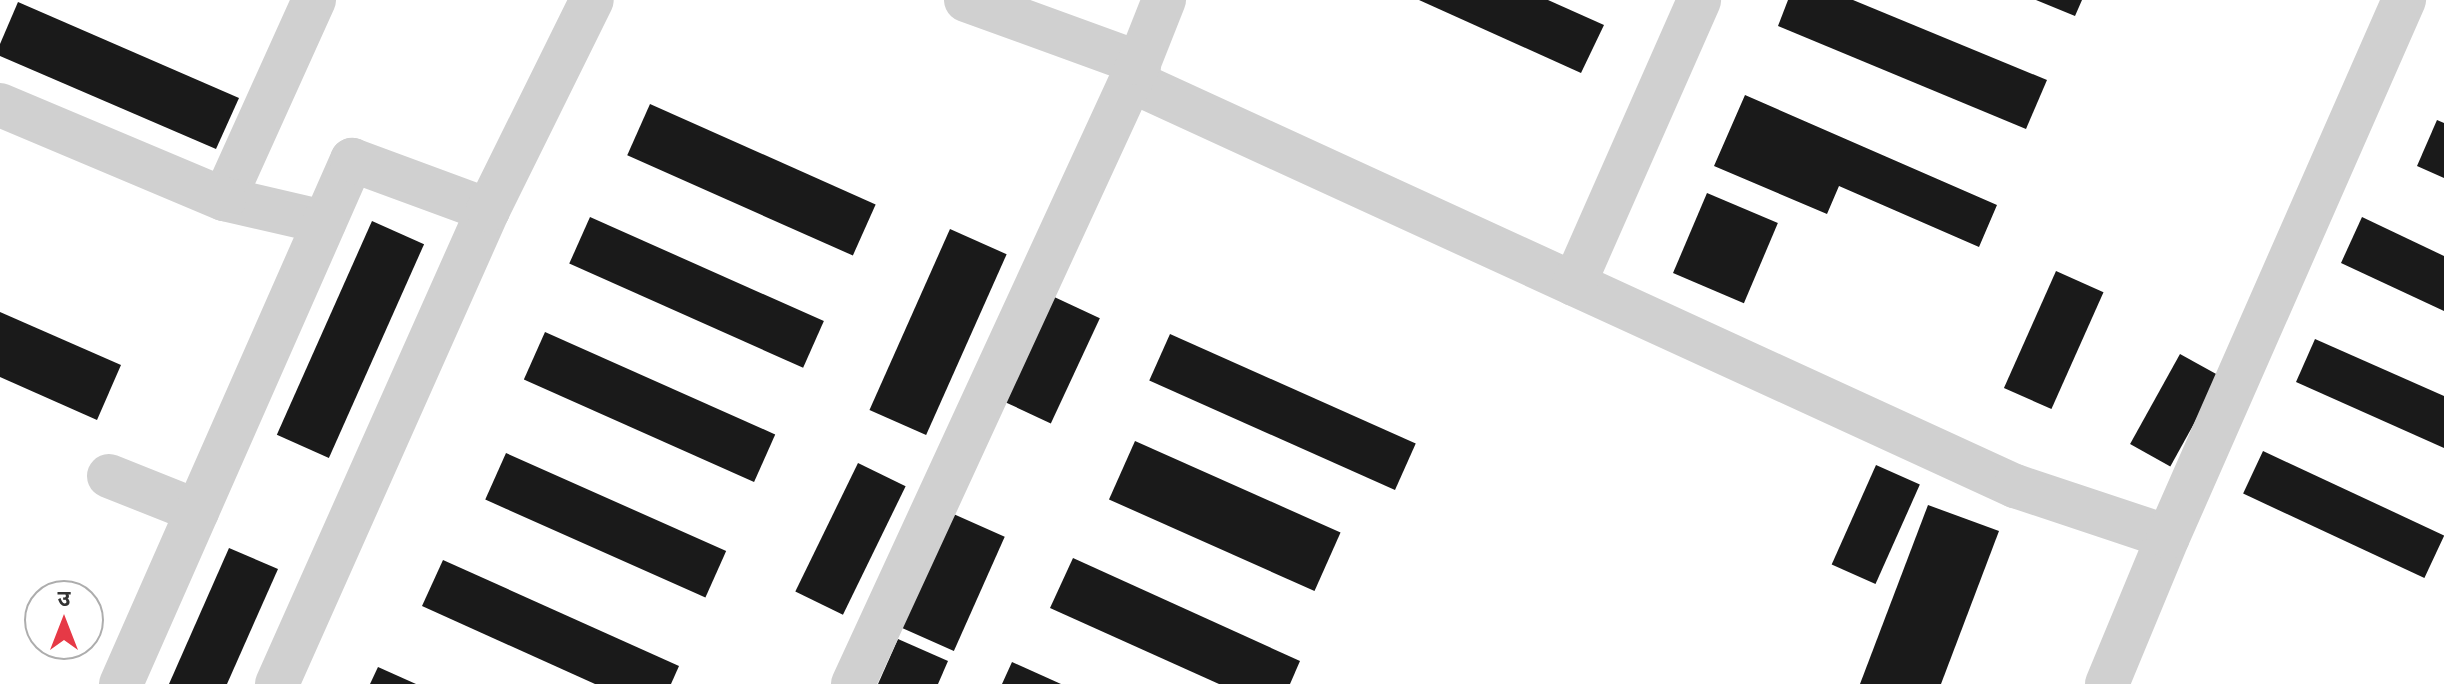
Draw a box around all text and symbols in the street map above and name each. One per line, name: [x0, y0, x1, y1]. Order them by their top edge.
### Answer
north arrow: [24, 580, 104, 660]
text: उ: [58, 584, 70, 612]

